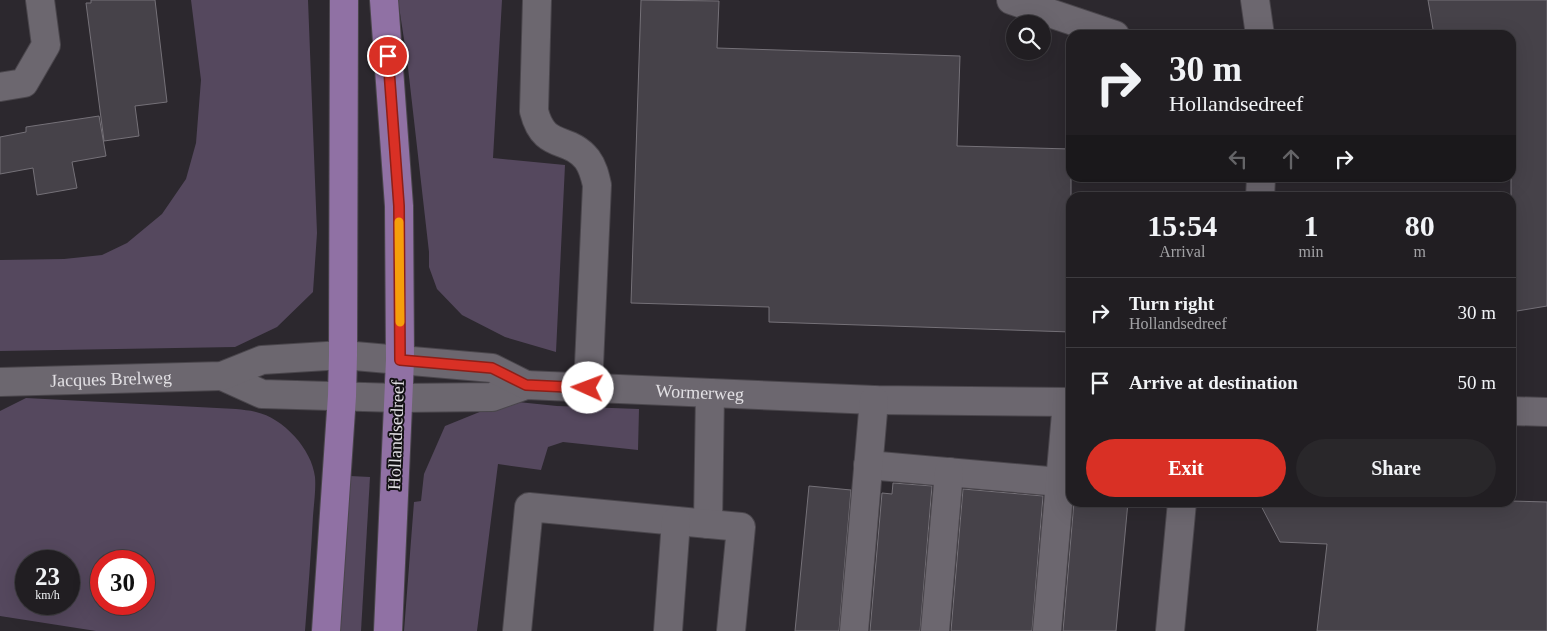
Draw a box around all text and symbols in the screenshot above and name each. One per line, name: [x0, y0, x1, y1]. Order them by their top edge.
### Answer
map controls: [1006, 15, 1051, 60]
button: search: [1006, 15, 1051, 60]
pin: [367, 35, 409, 77]
icon: arrive: [374, 42, 402, 70]
icon: right: [1086, 50, 1151, 115]
text: 30 m: [1169, 50, 1242, 89]
text: Hollandsedreef: [1169, 91, 1303, 116]
icon: left: [1224, 145, 1252, 173]
icon: ahead: [1277, 145, 1305, 173]
icon: right: [1330, 145, 1358, 173]
text: 15:54: [1147, 209, 1217, 242]
text: 1: [1303, 209, 1318, 242]
text: 80: [1405, 209, 1435, 242]
text: Arrival: [1159, 243, 1205, 260]
text: min: [1299, 243, 1323, 260]
text: m: [1413, 243, 1426, 260]
text: Turn right: [1129, 293, 1214, 314]
icon: right: [1086, 299, 1114, 327]
text: 30 m: [1457, 302, 1496, 323]
text: Hollandsedreef: [1129, 315, 1227, 332]
position arrow: [561, 361, 613, 413]
street label: Jacques Brelweg: [50, 367, 172, 391]
icon: arrive: [1086, 369, 1114, 397]
text: Arrive at destination: [1129, 372, 1298, 393]
text: 50 m: [1457, 372, 1496, 393]
street label: Hollandsedreef: [384, 380, 408, 490]
street label: Wormerweg: [655, 381, 745, 404]
button: Exit: [1086, 439, 1286, 497]
button: Share: [1296, 439, 1496, 497]
speed limit sign: 30: [90, 550, 155, 615]
text: 23: [35, 563, 60, 590]
text: km/h: [35, 588, 60, 602]

